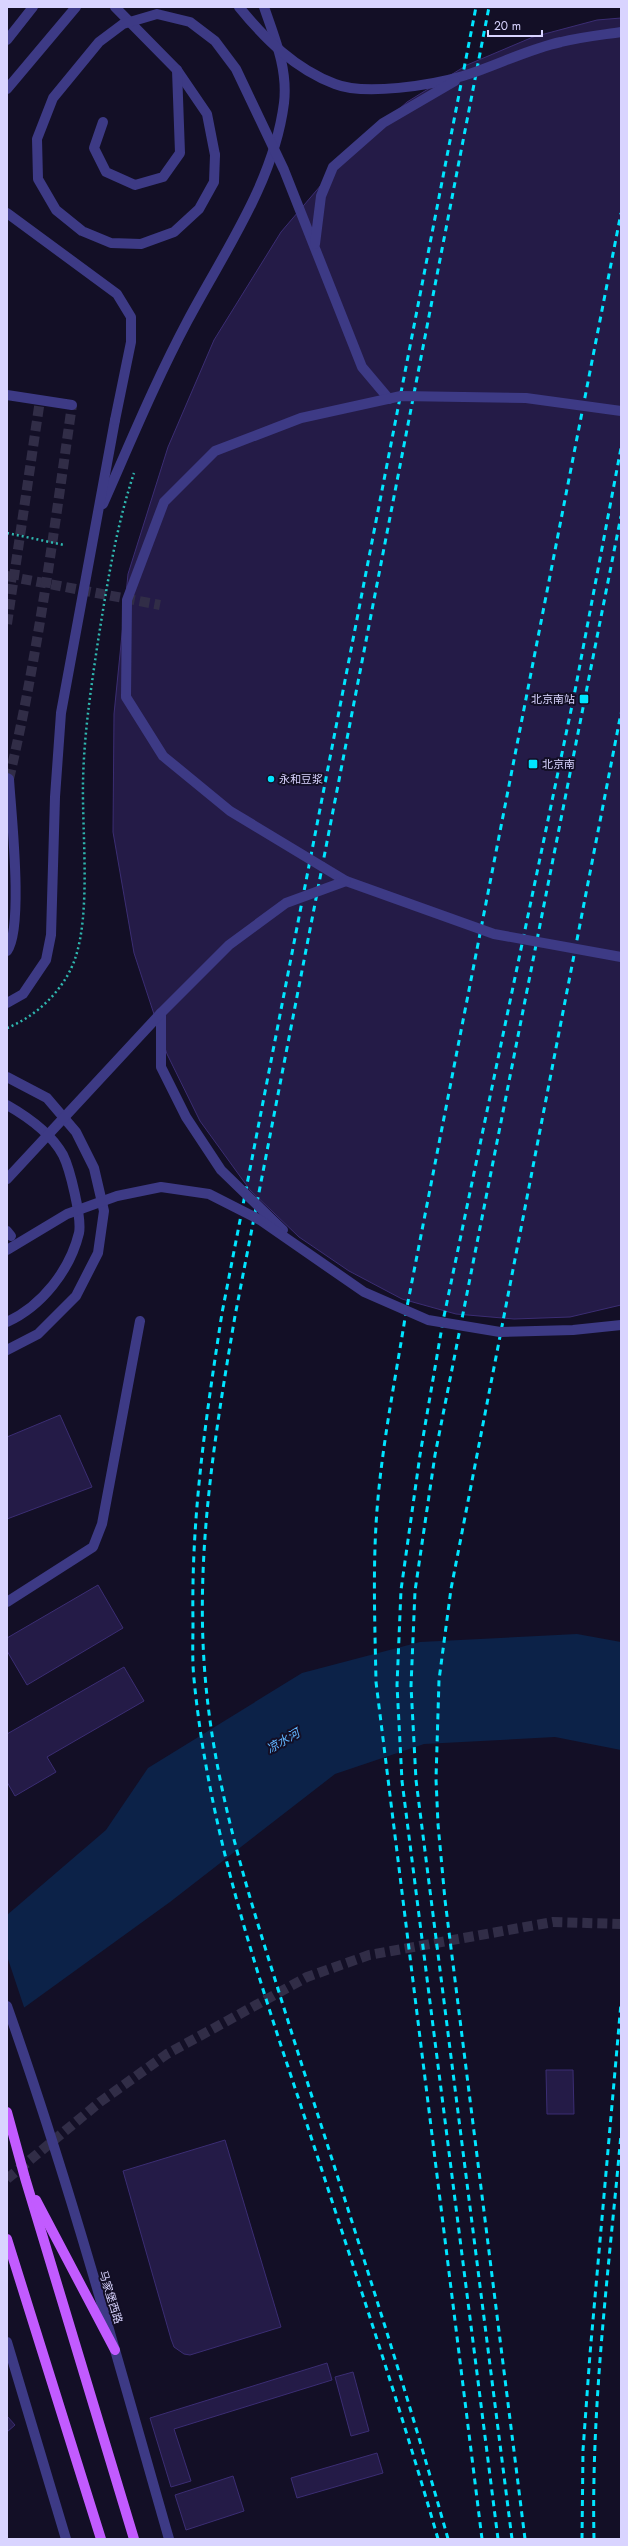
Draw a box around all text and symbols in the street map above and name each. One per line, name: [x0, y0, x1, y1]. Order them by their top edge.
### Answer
scale bar: [488, 12, 542, 38]
text: 20 m: [494, 17, 521, 35]
place label: 北京南站: [531, 691, 575, 707]
marker: 北京南站: [578, 693, 590, 705]
place label: 北京南: [542, 756, 575, 772]
marker: 北京南: [527, 758, 539, 770]
place label: 永和豆浆: [279, 771, 323, 787]
marker: 永和豆浆: [266, 774, 276, 784]
water label: 凉水河: [263, 1723, 305, 1758]
street label: 马家堡西路: [95, 2268, 127, 2326]

